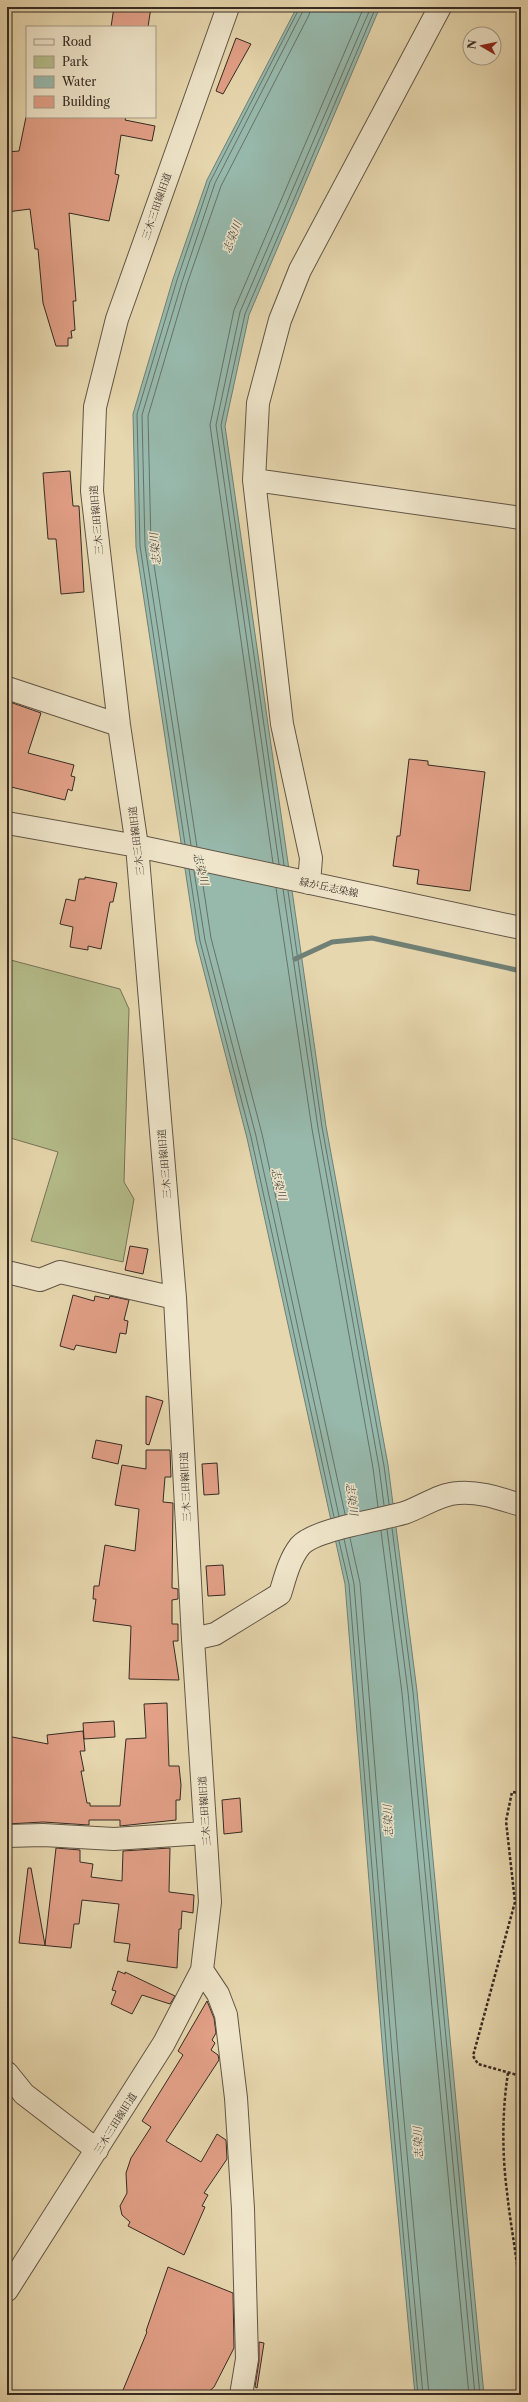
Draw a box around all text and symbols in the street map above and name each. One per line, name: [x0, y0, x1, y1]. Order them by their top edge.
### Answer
legend: [26, 26, 156, 118]
north arrow: [462, 26, 502, 66]
text: Road: [62, 34, 92, 49]
text: N: [464, 38, 480, 50]
text: Park: [62, 54, 89, 69]
text: Water: [61, 74, 96, 89]
text: Building: [62, 94, 110, 109]
street label: 三木三田線旧道: [139, 171, 174, 241]
water label: 志染川: [220, 218, 245, 255]
street label: 三木三田線旧道: [87, 485, 106, 555]
water label: 志染川: [147, 531, 163, 566]
street label: 三木三田線旧道: [126, 805, 147, 876]
water label: 志染川: [190, 851, 212, 888]
street label: 緑が丘志染線: [298, 875, 360, 900]
street label: 三木三田線旧道: [155, 1129, 174, 1199]
water label: 志染川: [268, 1166, 290, 1203]
street label: 三木三田線旧道: [177, 1452, 194, 1522]
water label: 志染川: [343, 1482, 361, 1517]
street label: 三木三田線旧道: [196, 1776, 213, 1846]
water label: 志染川: [380, 1803, 396, 1838]
street label: 三木三田線旧道: [91, 2090, 139, 2156]
water label: 志染川: [410, 2125, 426, 2160]

